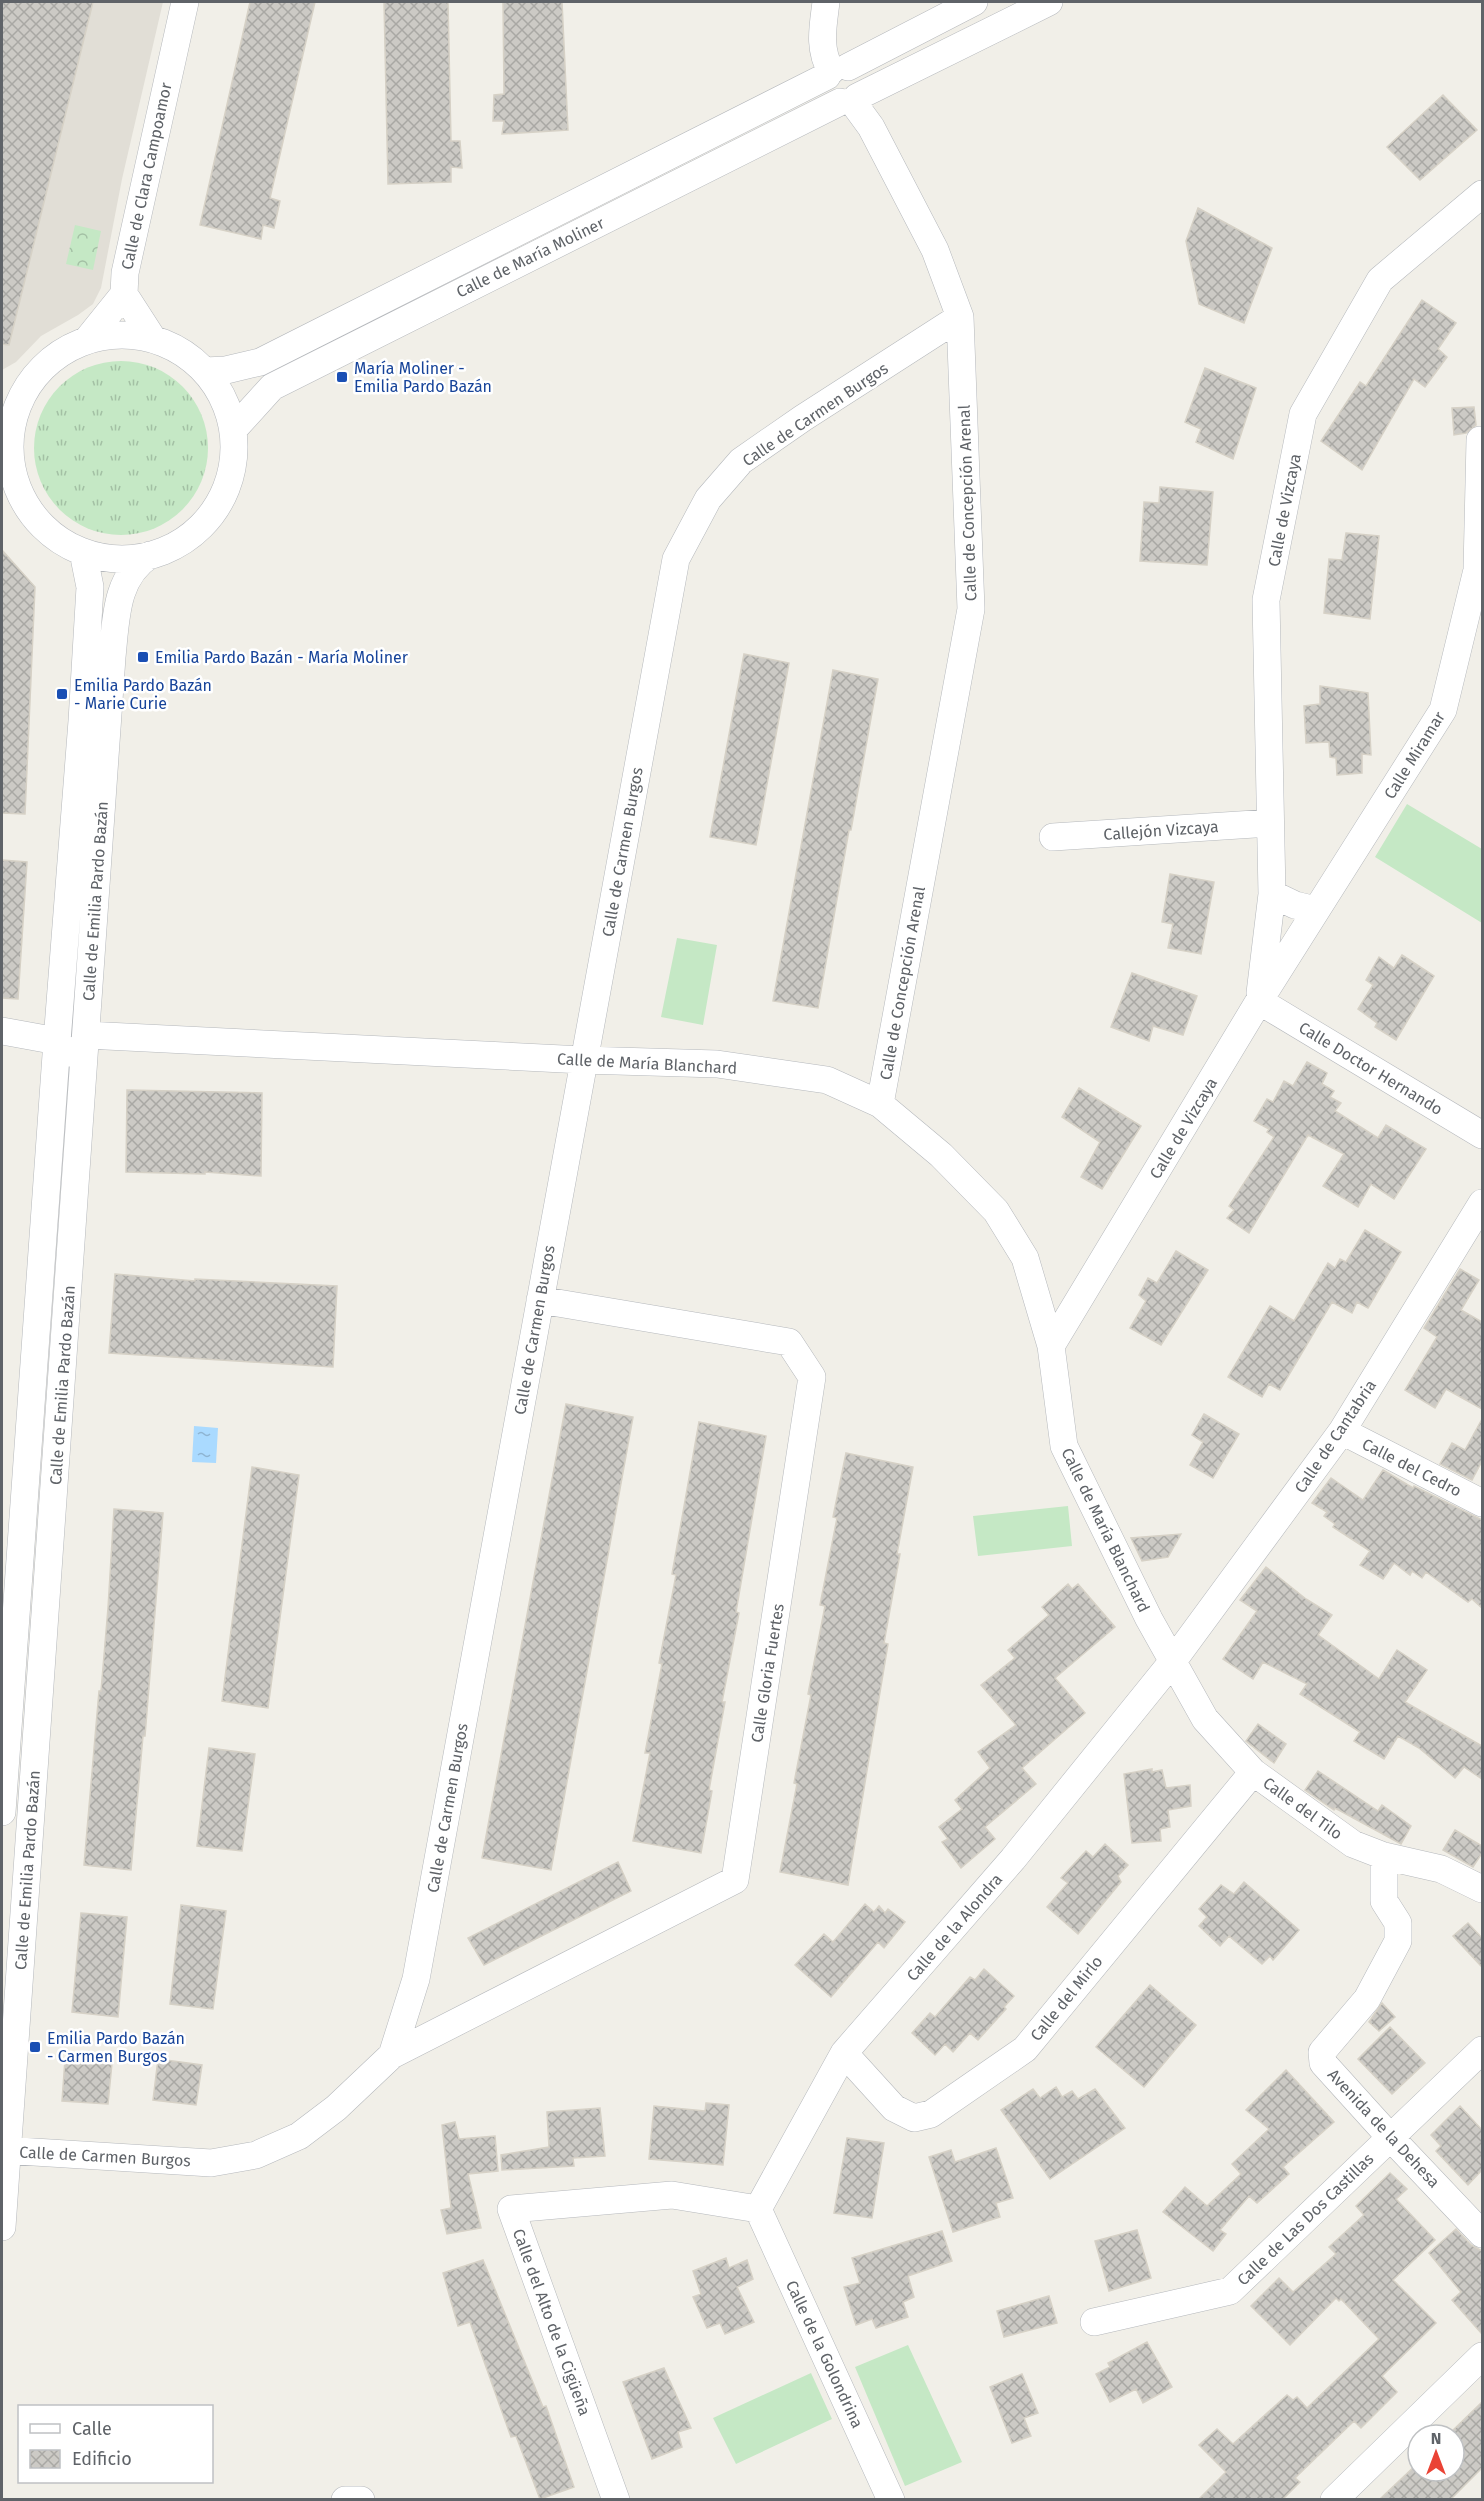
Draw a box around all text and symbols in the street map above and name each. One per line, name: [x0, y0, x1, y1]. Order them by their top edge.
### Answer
street label: Calle de Clara Campoamor: [117, 80, 176, 271]
street label: Calle de María Moliner: [453, 213, 608, 302]
place label: María Moliner - Emilia Pardo Bazán: [354, 359, 492, 396]
street label: Calle de Carmen Burgos: [739, 359, 892, 470]
marker: María Moliner - Emilia Pardo Bazán: [335, 370, 349, 384]
street label: Calle de Concepción Arenal: [955, 404, 980, 601]
street label: Calle de Vizcaya: [1264, 452, 1305, 568]
place label: Emilia Pardo Bazán - María Moliner: [155, 648, 409, 667]
marker: Emilia Pardo Bazán - María Moliner: [136, 650, 150, 664]
place label: Emilia Pardo Bazán - Marie Curie: [74, 676, 212, 713]
marker: Emilia Pardo Bazán - Marie Curie: [55, 687, 69, 701]
street label: Calle Miramar: [1380, 707, 1449, 802]
street label: Calle de Carmen Burgos: [598, 766, 647, 938]
street label: Calle de Emilia Pardo Bazán: [79, 801, 112, 1002]
street label: Callejón Vizcaya: [1103, 817, 1219, 844]
street label: Calle de Concepción Arenal: [876, 884, 929, 1081]
street label: Calle Doctor Hernando: [1295, 1018, 1446, 1119]
street label: Calle de María Blanchard: [556, 1049, 738, 1078]
street label: Calle de Vizcaya: [1146, 1074, 1221, 1182]
street label: Calle de Carmen Burgos: [510, 1244, 559, 1416]
street label: Calle de Emilia Pardo Bazán: [46, 1285, 79, 1486]
street label: Calle de Cantabria: [1291, 1376, 1380, 1496]
street label: Calle del Cedro: [1359, 1434, 1465, 1501]
street label: Calle de María Blanchard: [1057, 1445, 1154, 1615]
street label: Calle Gloria Fuertes: [747, 1602, 788, 1744]
street label: Calle de Carmen Burgos: [423, 1722, 472, 1894]
street label: Calle de Emilia Pardo Bazán: [11, 1770, 44, 1971]
street label: Calle del Tilo: [1259, 1773, 1346, 1844]
street label: Calle de la Alondra: [903, 1870, 1006, 1985]
street label: Calle del Mirlo: [1026, 1952, 1106, 2045]
place label: Emilia Pardo Bazán - Carmen Burgos: [47, 2029, 185, 2066]
marker: Emilia Pardo Bazán - Carmen Burgos: [28, 2040, 42, 2054]
street label: Avenida de la Dehesa: [1324, 2065, 1444, 2192]
street label: Calle de Carmen Burgos: [19, 2143, 191, 2170]
street label: Calle de Las Dos Castillas: [1233, 2149, 1377, 2289]
street label: Calle del Alto de la Cigüeña: [509, 2226, 594, 2418]
street label: Calle de la Golondrina: [782, 2277, 867, 2431]
legend: [18, 2405, 213, 2483]
text: Calle: [72, 2418, 112, 2440]
north arrow: [1406, 2423, 1466, 2483]
text: N: [1431, 2429, 1441, 2448]
text: Edificio: [72, 2448, 132, 2470]

